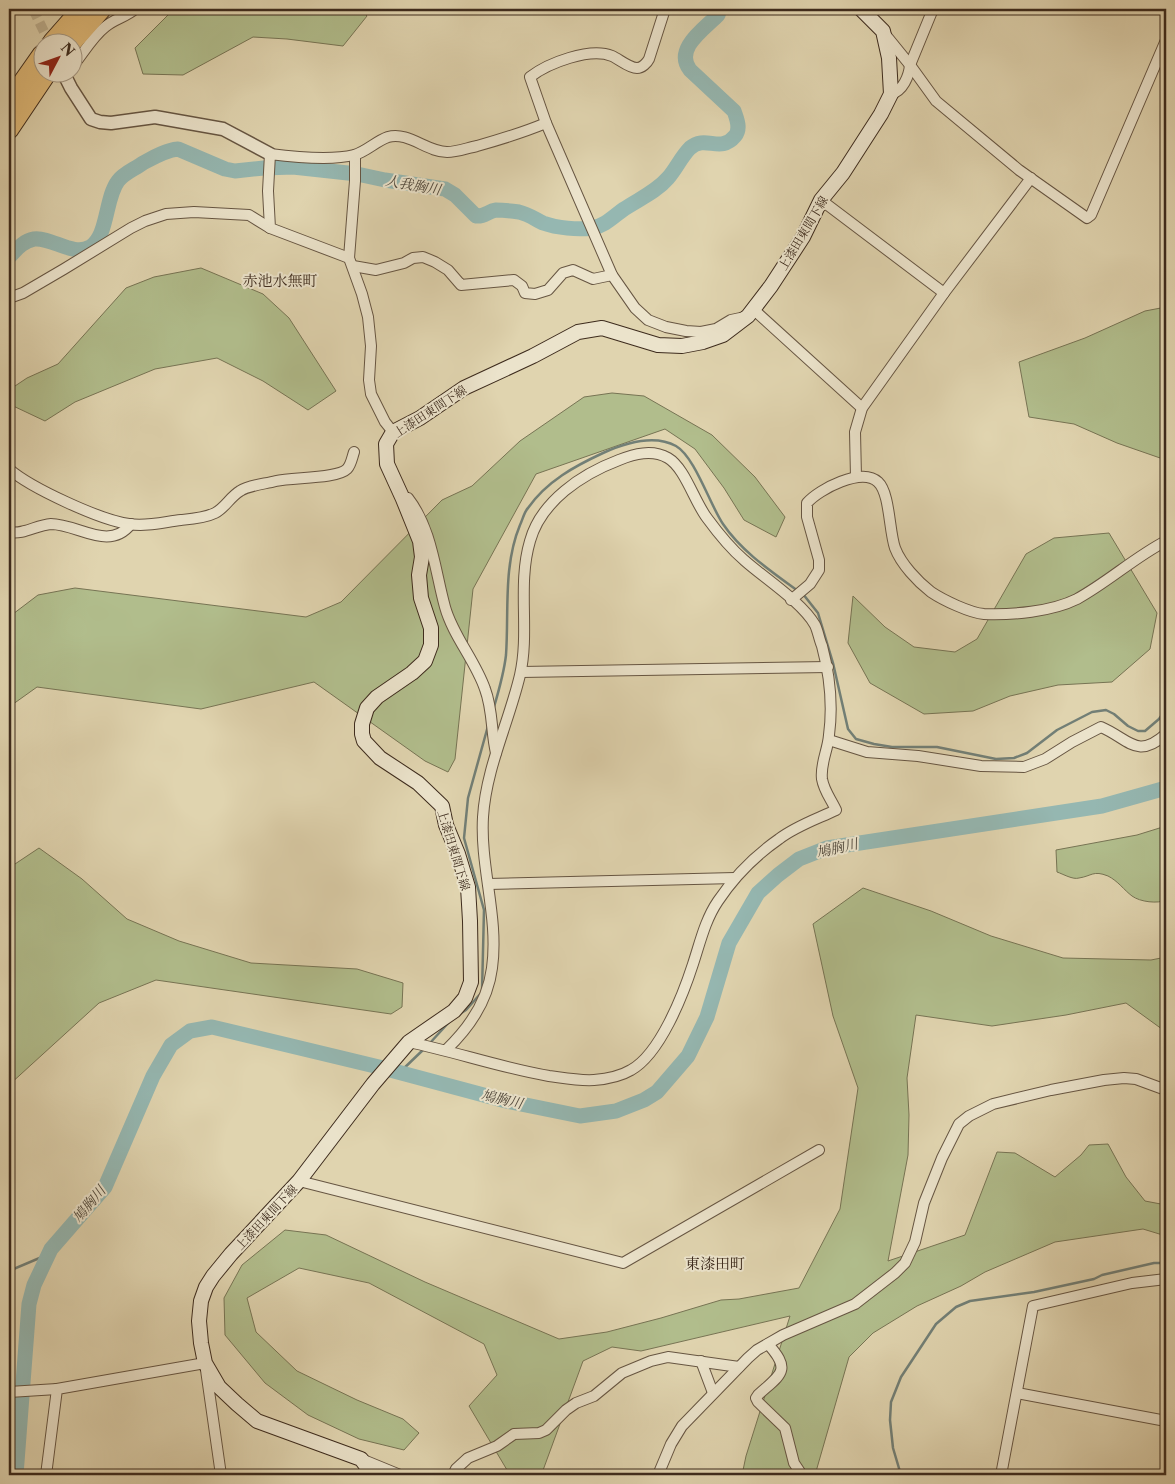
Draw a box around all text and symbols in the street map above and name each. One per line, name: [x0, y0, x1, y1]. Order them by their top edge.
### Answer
north arrow: [32, 32, 82, 82]
text: N: [57, 39, 79, 60]
water label: 人我胸川: [384, 171, 444, 199]
street label: 上漆田東間下線: [775, 193, 831, 273]
district label: 赤池水無町: [242, 271, 318, 290]
street label: 上漆田東間下線: [391, 382, 469, 440]
street label: 上漆田東間下線: [435, 808, 473, 892]
water label: 鳩胸川: [815, 834, 861, 861]
water label: 鳩胸川: [480, 1086, 526, 1113]
water label: 鳩胸川: [69, 1181, 111, 1226]
street label: 上漆田東間下線: [232, 1181, 300, 1253]
district label: 東漆田町: [685, 1254, 745, 1273]

